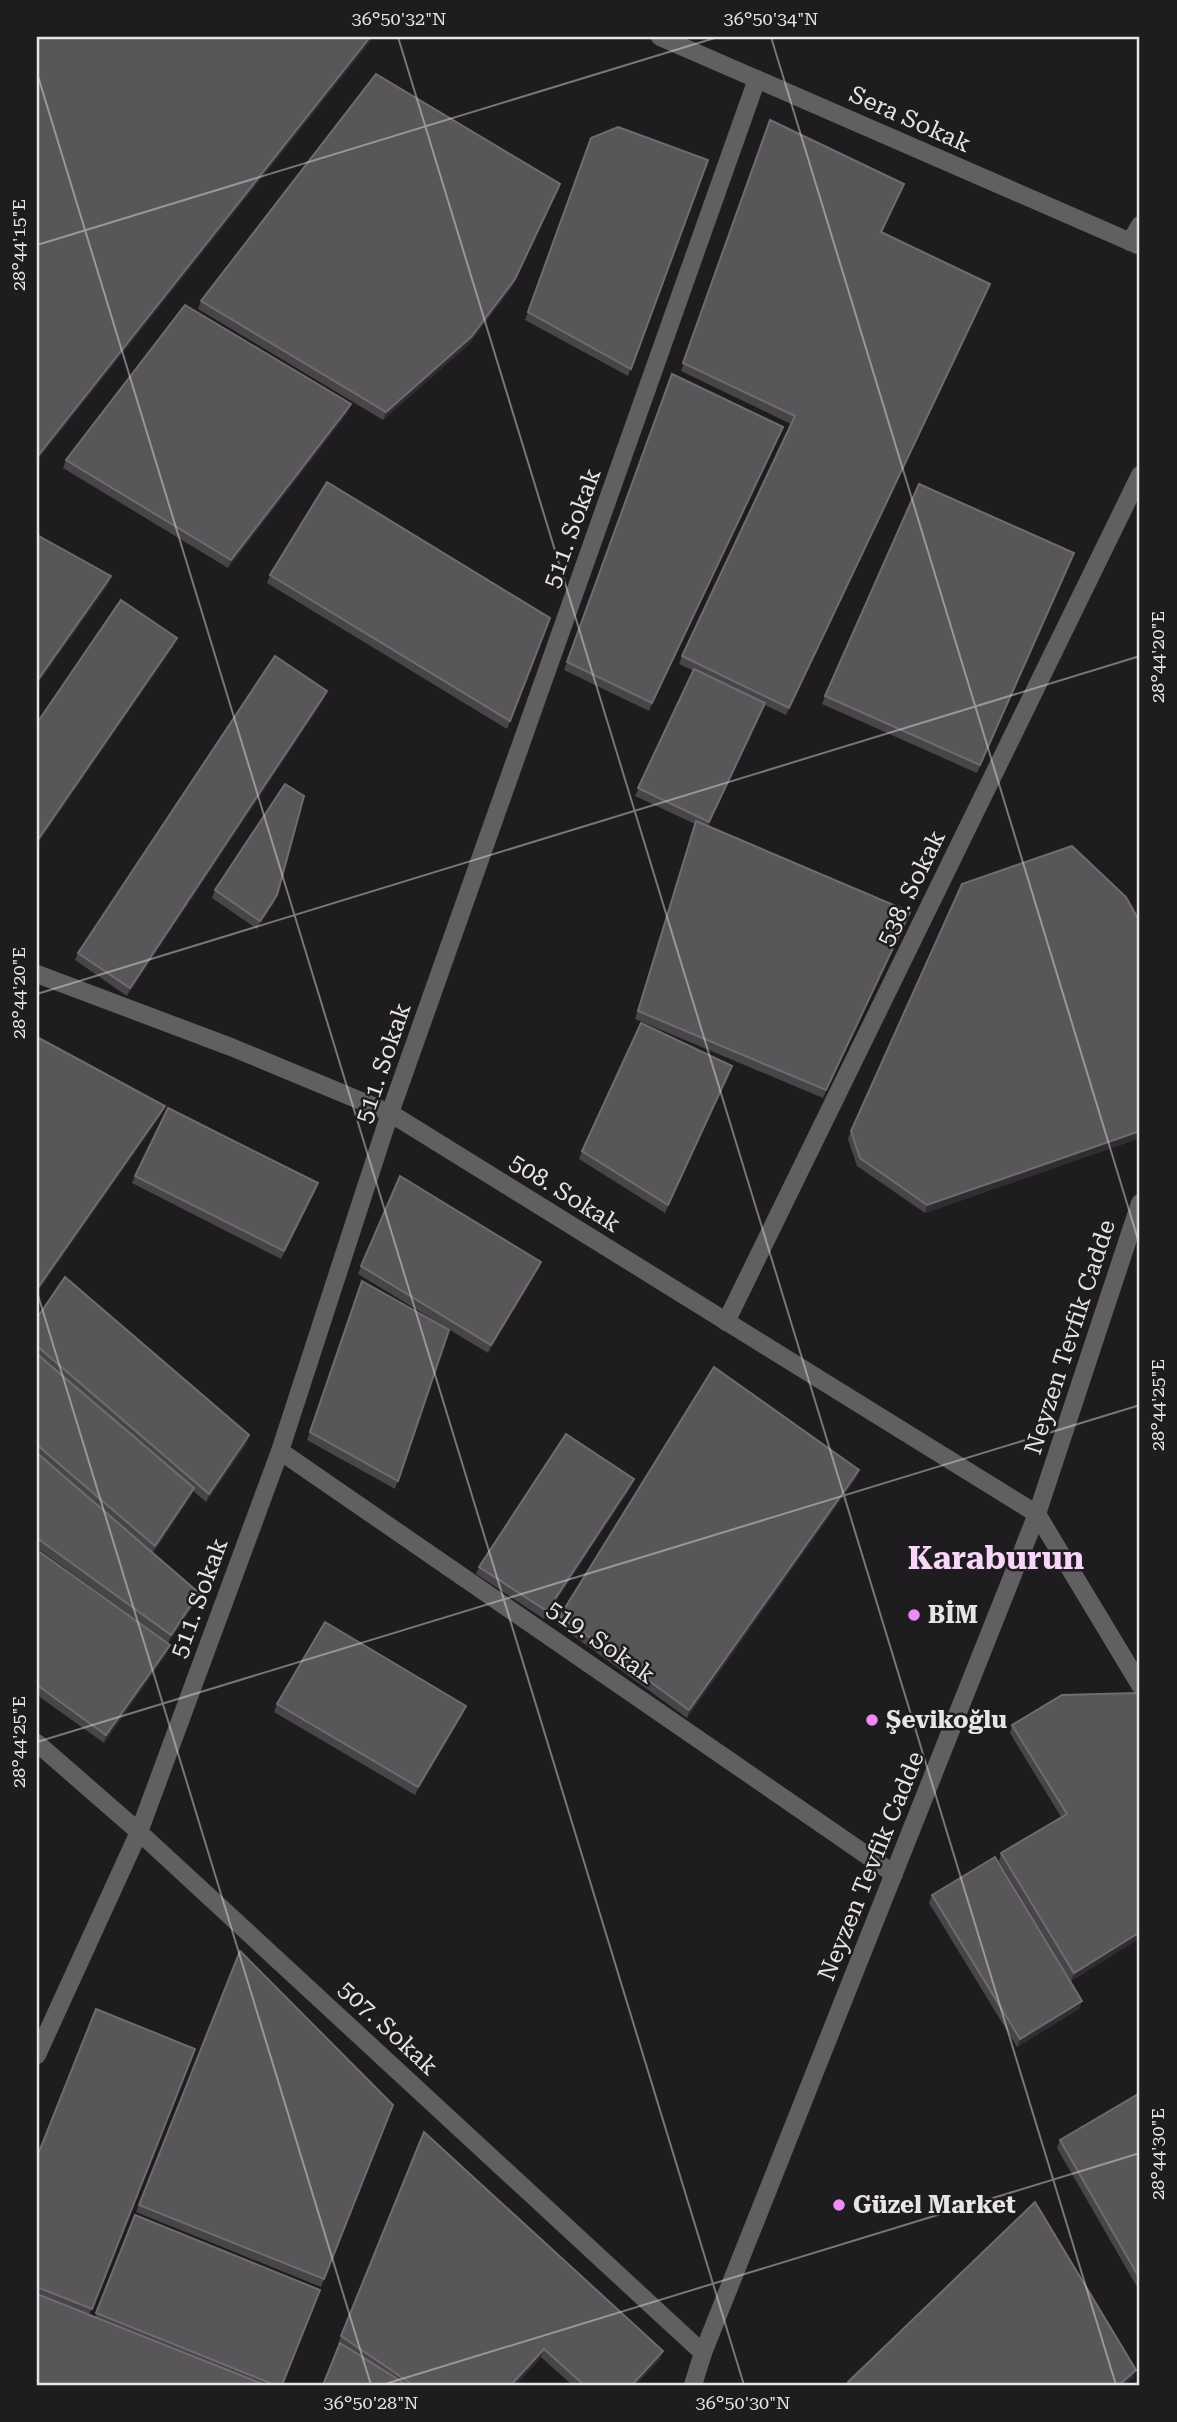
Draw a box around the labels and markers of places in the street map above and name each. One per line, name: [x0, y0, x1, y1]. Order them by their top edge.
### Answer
place label: BİM: [928, 1600, 978, 1629]
marker: BİM: [906, 1607, 922, 1623]
place label: Şevikoğlu: [886, 1706, 1007, 1734]
marker: Şevikoğlu: [864, 1712, 880, 1728]
place label: Güzel Market: [853, 2191, 1016, 2219]
marker: Güzel Market: [831, 2197, 847, 2213]

